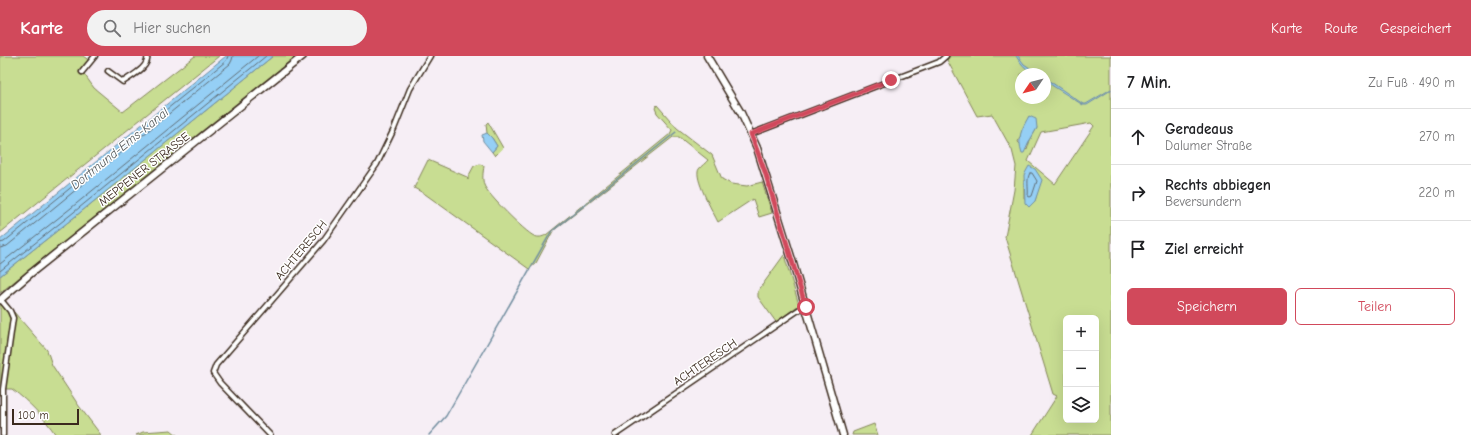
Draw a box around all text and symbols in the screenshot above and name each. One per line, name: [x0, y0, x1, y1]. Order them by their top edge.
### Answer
search box: [87, 10, 367, 46]
text: Karte: [20, 17, 63, 39]
icon: search: [101, 17, 123, 39]
text: Hier suchen: [133, 19, 211, 37]
text: Karte: [1271, 20, 1302, 37]
text: Route: [1324, 20, 1358, 37]
text: Gespeichert: [1380, 20, 1451, 37]
north arrow: [1015, 68, 1051, 104]
route end: [882, 71, 900, 89]
text: 7 Min.: [1127, 73, 1171, 92]
text: Zu Fuß · 490 m: [1368, 75, 1455, 90]
water label: Dortmund-Ems-Kanal: [67, 104, 171, 192]
text: Geradeaus: [1165, 120, 1233, 138]
icon: ahead: [1127, 126, 1149, 148]
street label: MEPPENER STRASSE: [96, 129, 192, 209]
text: 270 m: [1419, 129, 1455, 144]
text: Dalumer Straße: [1165, 138, 1252, 153]
text: Rechts abbiegen: [1165, 176, 1271, 194]
icon: right: [1127, 182, 1149, 204]
text: 220 m: [1418, 185, 1455, 200]
text: Beversundern: [1165, 194, 1241, 209]
street label: ACHTERESCH: [272, 217, 330, 283]
icon: arrive: [1127, 238, 1149, 260]
text: Ziel erreicht: [1165, 240, 1243, 258]
button: Speichern: [1127, 288, 1287, 325]
button: Teilen: [1295, 288, 1455, 325]
route start: [797, 298, 815, 316]
map controls: [1063, 315, 1099, 423]
button: +: [1063, 315, 1099, 351]
street label: ACHTERESCH: [671, 336, 739, 388]
button: −: [1063, 351, 1099, 387]
button: layers: [1063, 387, 1099, 423]
scale bar: [12, 407, 79, 426]
text: 100 m: [18, 409, 49, 422]

